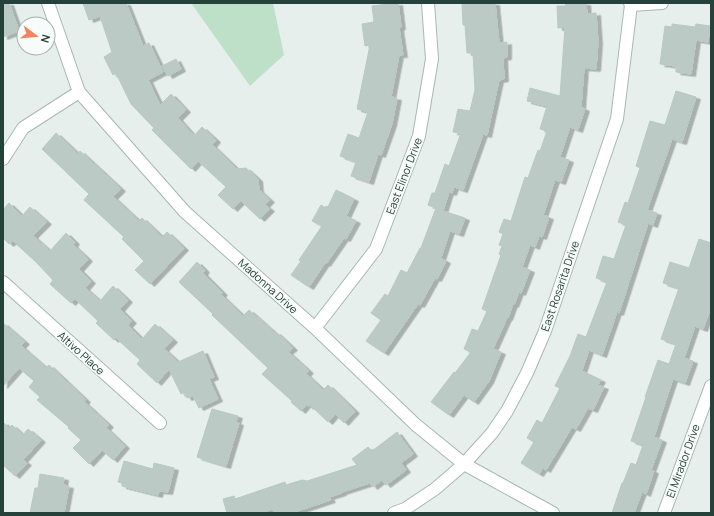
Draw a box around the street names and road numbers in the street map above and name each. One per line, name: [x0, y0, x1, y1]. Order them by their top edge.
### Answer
street label: East Elinor Drive: [382, 135, 425, 216]
street label: East Rosarita Drive: [537, 238, 582, 333]
street label: Madonna Drive: [235, 255, 302, 317]
street label: Altivo Place: [55, 328, 108, 378]
street label: El Mirador Drive: [662, 421, 703, 500]

